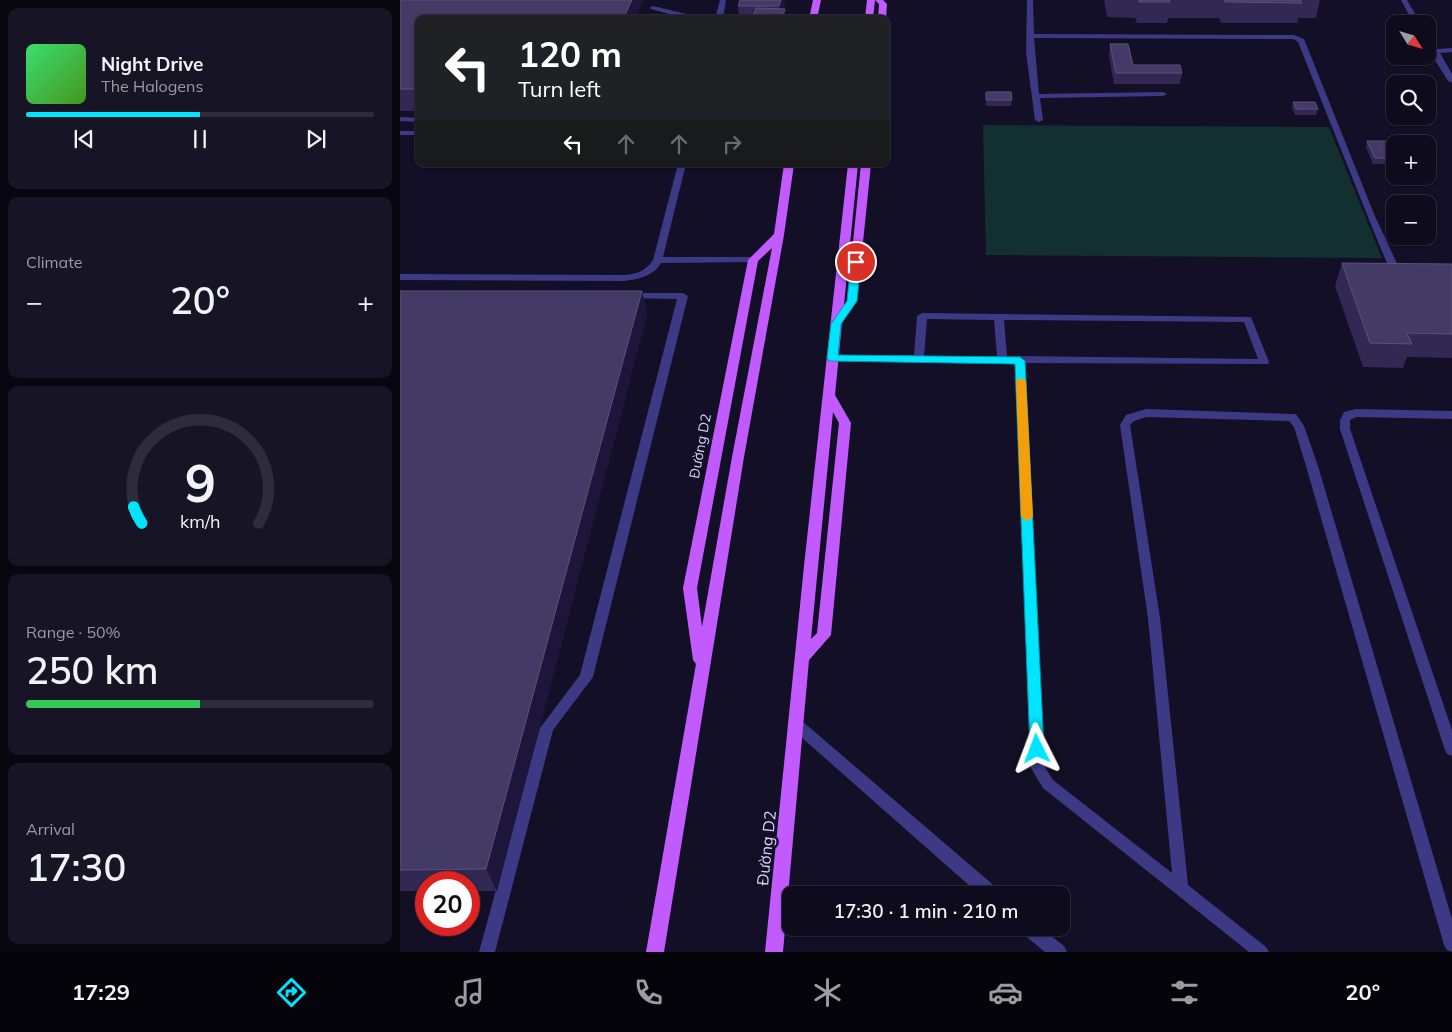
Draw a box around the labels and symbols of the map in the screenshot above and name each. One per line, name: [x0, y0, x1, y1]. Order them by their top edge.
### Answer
north arrow: [1386, 15, 1436, 65]
pin: [835, 241, 877, 283]
street label: Đường D2: [685, 412, 715, 480]
position arrow: [1010, 722, 1062, 774]
street label: Đường D2: [752, 810, 780, 886]
speed limit sign: 20: [415, 871, 480, 936]

